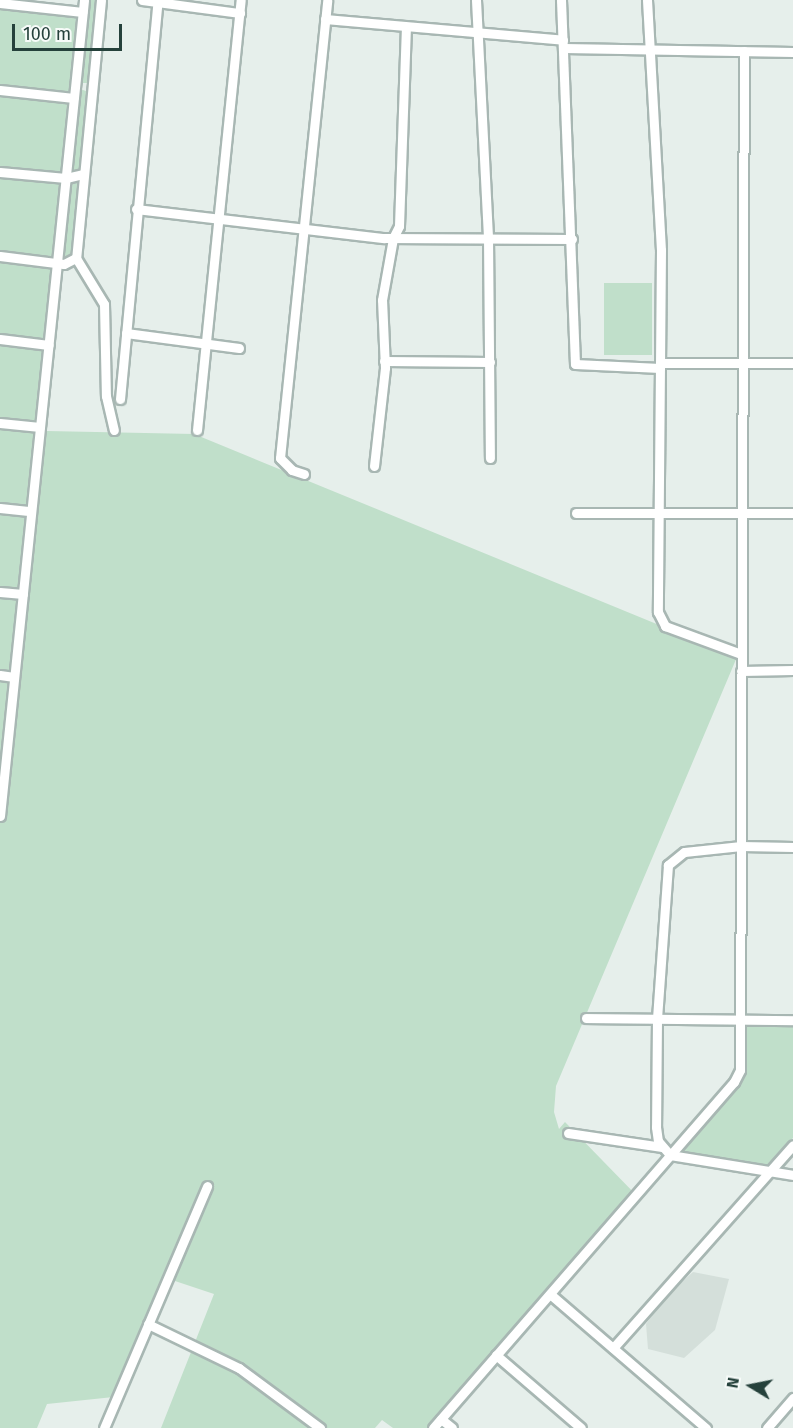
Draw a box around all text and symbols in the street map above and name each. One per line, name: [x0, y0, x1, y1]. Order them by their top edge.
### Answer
scale bar: [15, 12, 124, 50]
text: 100 m: [23, 23, 71, 45]
north arrow: [721, 1356, 781, 1416]
text: N: [723, 1376, 743, 1390]

